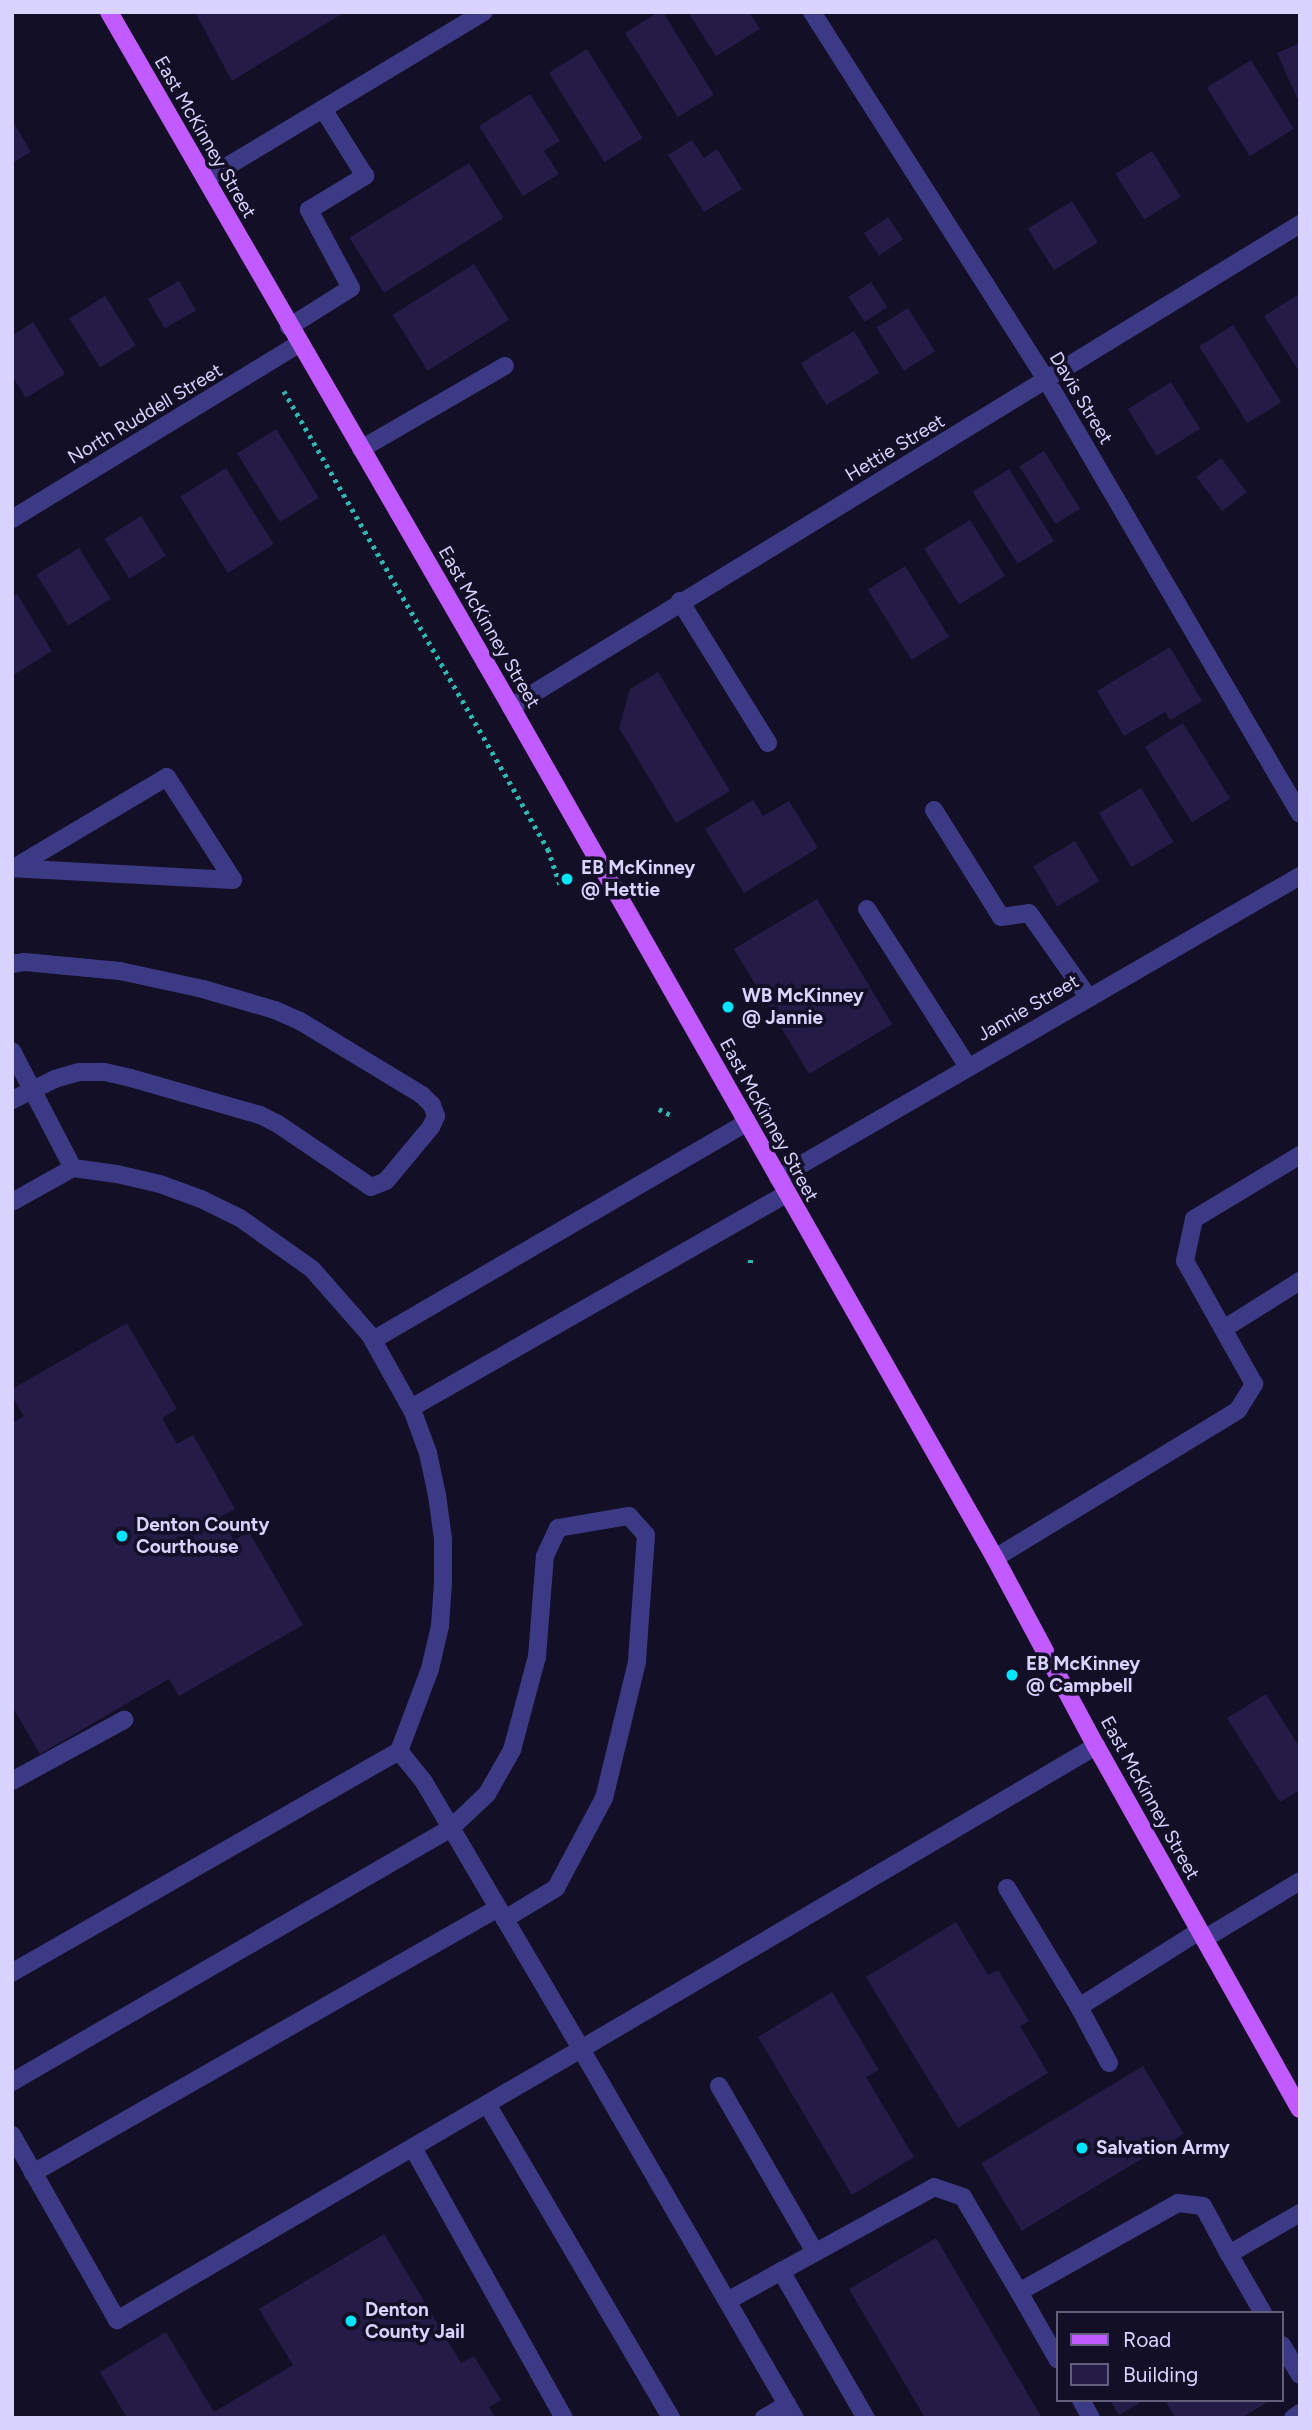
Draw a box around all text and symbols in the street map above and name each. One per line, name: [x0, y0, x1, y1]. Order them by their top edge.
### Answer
street label: East McKinney Street: [149, 52, 261, 222]
street label: Davis Street: [1045, 348, 1117, 448]
street label: North Ruddell Street: [64, 359, 226, 469]
street label: Hettie Street: [841, 409, 949, 487]
street label: East McKinney Street: [433, 542, 545, 712]
place label: EB McKinney @ Hettie: [581, 857, 695, 901]
marker: EB McKinney @ Hettie: [559, 871, 575, 887]
street label: Jannie Street: [973, 970, 1083, 1046]
place label: WB McKinney @ Jannie: [742, 985, 864, 1029]
marker: WB McKinney @ Jannie: [720, 999, 736, 1015]
street label: East McKinney Street: [715, 1034, 823, 1206]
place label: Denton County Courthouse: [136, 1514, 269, 1558]
marker: Denton County Courthouse: [114, 1528, 130, 1544]
place label: EB McKinney @ Campbell: [1026, 1653, 1140, 1697]
marker: EB McKinney @ Campbell: [1004, 1667, 1020, 1683]
street label: East McKinney Street: [1096, 1712, 1204, 1884]
place label: Salvation Army: [1096, 2137, 1230, 2159]
marker: Salvation Army: [1074, 2140, 1090, 2156]
place label: Denton County Jail: [365, 2299, 465, 2343]
legend: [1056, 2311, 1284, 2402]
marker: Denton County Jail: [343, 2313, 359, 2329]
text: Road: [1123, 2327, 1171, 2352]
text: Building: [1123, 2362, 1198, 2387]

